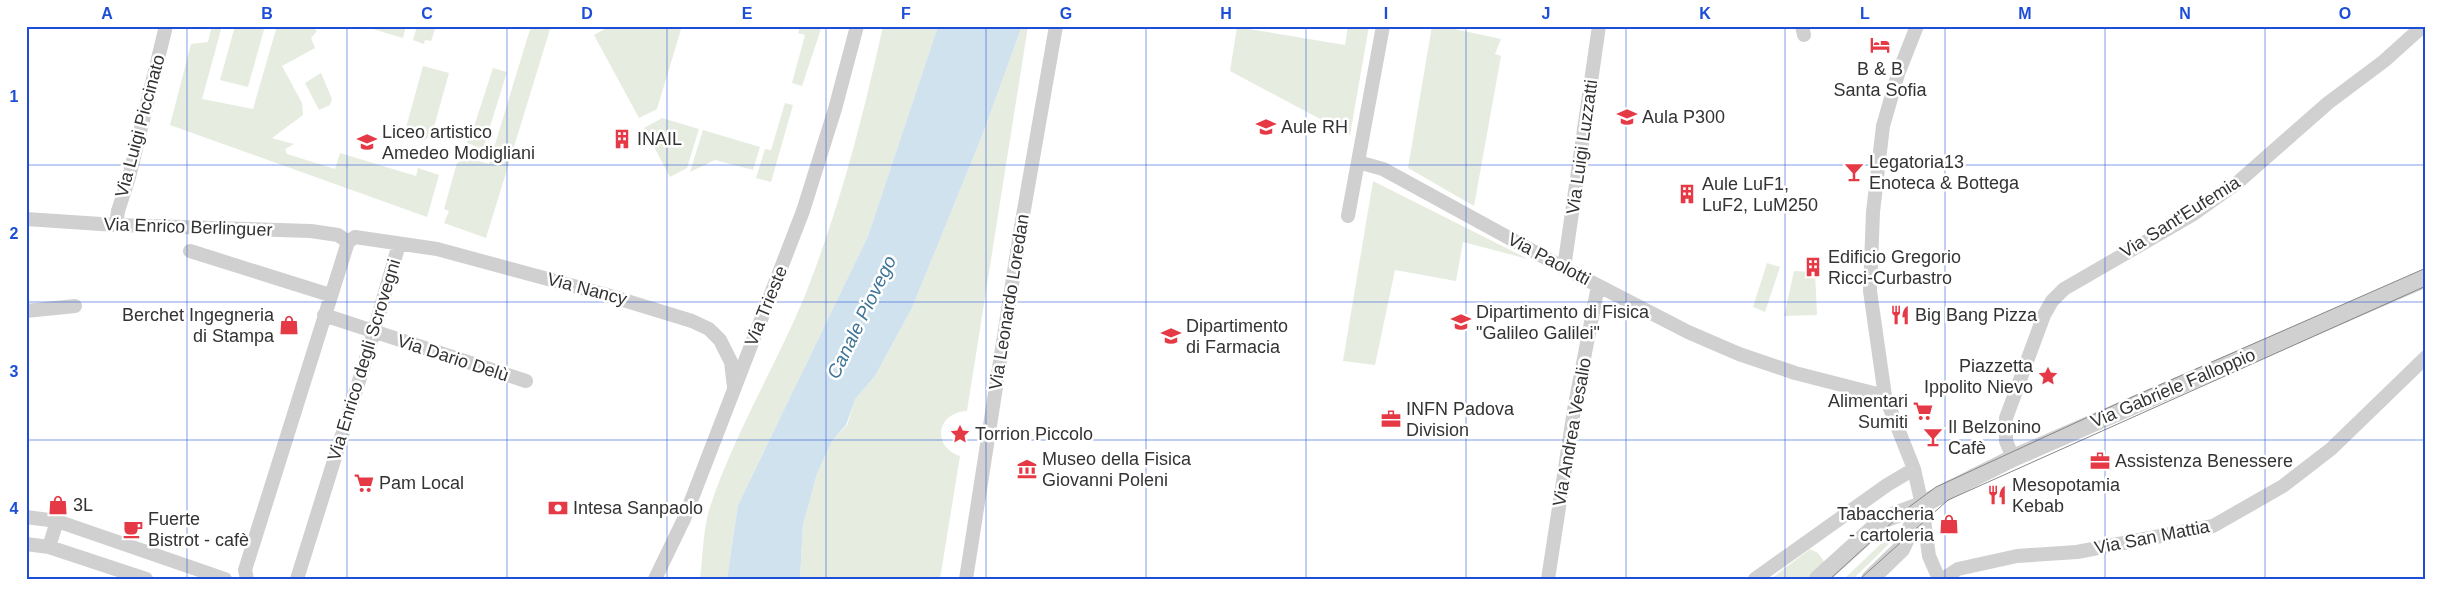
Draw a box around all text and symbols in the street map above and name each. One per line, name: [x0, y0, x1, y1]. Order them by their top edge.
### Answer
text: A: [101, 5, 113, 22]
text: B: [261, 5, 273, 22]
text: C: [421, 5, 433, 22]
text: D: [581, 5, 593, 22]
text: E: [742, 5, 753, 22]
text: F: [901, 5, 911, 22]
text: G: [1060, 5, 1072, 22]
text: H: [1220, 5, 1232, 22]
text: I: [1384, 5, 1388, 22]
text: J: [1542, 5, 1550, 22]
text: K: [1699, 5, 1711, 22]
text: L: [1860, 5, 1870, 22]
text: M: [2018, 5, 2032, 22]
text: N: [2179, 5, 2191, 22]
text: O: [2339, 5, 2351, 22]
hotel icon: B & B Santa Sofia: [1869, 34, 1891, 56]
street label: Via Luigi Piccinato: [111, 53, 169, 199]
place label: B & B Santa Sofia: [1833, 59, 1928, 100]
street label: Via Luigi Luzzatti: [1563, 78, 1601, 216]
text: 1: [10, 88, 19, 105]
school or university icon: Aula P300: [1616, 106, 1638, 128]
place label: Aula P300: [1642, 107, 1725, 127]
school or university icon: Aule RH: [1255, 116, 1277, 138]
place label: Aule RH: [1281, 117, 1348, 137]
place label: Liceo artistico Amedeo Modigliani: [382, 122, 535, 163]
building icon: INAIL: [611, 128, 633, 150]
place label: INAIL: [637, 129, 682, 149]
school or university icon: Liceo artistico Amedeo Modigliani: [356, 131, 378, 153]
place label: Legatoria13 Enoteca & Bottega: [1869, 152, 2020, 193]
bar icon: Legatoria13 Enoteca & Bottega: [1843, 161, 1865, 183]
street label: Via Sant'Eufemia: [2117, 172, 2244, 262]
place label: Aule LuF1, LuF2, LuM250: [1702, 174, 1818, 215]
building icon: Aule LuF1, LuF2, LuM250: [1676, 183, 1698, 205]
street label: Via Leonardo Loredan: [985, 213, 1033, 391]
street label: Via Enrico Berlinguer: [103, 214, 273, 240]
text: 2: [10, 225, 19, 242]
street label: Via Paolotti: [1504, 229, 1594, 289]
place label: Edificio Gregorio Ricci-Curbastro: [1828, 247, 1961, 288]
water label: Canale Piovego: [823, 252, 900, 382]
building icon: Edificio Gregorio Ricci-Curbastro: [1802, 256, 1824, 278]
street label: Via Enrico degli Scrovegni: [324, 257, 404, 463]
street label: Via Trieste: [741, 263, 791, 349]
street label: Via Nancy: [545, 269, 629, 309]
place label: Dipartimento di Fisica "Galileo Galilei": [1476, 302, 1650, 343]
restaurant icon: Big Bang Pizza: [1889, 304, 1911, 326]
place label: Berchet Ingegneria di Stampa: [122, 305, 275, 346]
place label: Big Bang Pizza: [1915, 305, 2038, 325]
school or university icon: Dipartimento di Fisica "Galileo Galilei": [1450, 311, 1472, 333]
shop icon: Berchet Ingegneria di Stampa: [278, 314, 300, 336]
place label: Dipartimento di Farmacia: [1186, 316, 1288, 357]
school or university icon: Dipartimento di Farmacia: [1160, 325, 1182, 347]
street label: Via Dario Delù: [395, 331, 511, 385]
street label: Via Gabriele Falloppio: [2088, 344, 2258, 432]
street label: Via Andrea Vesalio: [1549, 356, 1595, 508]
place label: Piazzetta Ippolito Nievo: [1924, 356, 2034, 397]
text: 3: [10, 363, 19, 380]
place icon: Piazzetta Ippolito Nievo: [2037, 365, 2059, 387]
place label: Alimentari Sumiti: [1828, 391, 1908, 432]
place label: INFN Padova Division: [1406, 399, 1515, 440]
supermarket icon: Alimentari Sumiti: [1912, 400, 1934, 422]
office icon: INFN Padova Division: [1380, 408, 1402, 430]
place label: Il Belzonino Cafè: [1948, 417, 2041, 458]
place icon: Torrion Piccolo: [949, 423, 971, 445]
place label: Torrion Piccolo: [975, 424, 1093, 444]
bar icon: Il Belzonino Cafè: [1922, 426, 1944, 448]
place label: Museo della Fisica Giovanni Poleni: [1042, 449, 1192, 490]
office icon: Assistenza Benessere: [2089, 450, 2111, 472]
place label: Assistenza Benessere: [2115, 451, 2293, 471]
museum icon: Museo della Fisica Giovanni Poleni: [1016, 458, 1038, 480]
supermarket icon: Pam Local: [353, 472, 375, 494]
place label: Pam Local: [379, 473, 464, 493]
place label: Mesopotamia Kebab: [2012, 475, 2121, 516]
restaurant icon: Mesopotamia Kebab: [1986, 484, 2008, 506]
shop icon: 3L: [47, 494, 69, 516]
place label: 3L: [73, 495, 93, 515]
bank icon: Intesa Sanpaolo: [547, 497, 569, 519]
place label: Intesa Sanpaolo: [573, 498, 703, 518]
text: 4: [10, 500, 19, 517]
place label: Tabaccheria - cartoleria: [1837, 504, 1935, 545]
place label: Fuerte Bistrot - cafè: [148, 509, 249, 550]
shop icon: Tabaccheria - cartoleria: [1938, 513, 1960, 535]
street label: Via San Mattia: [2093, 516, 2212, 558]
cafe icon: Fuerte Bistrot - cafè: [122, 518, 144, 540]

